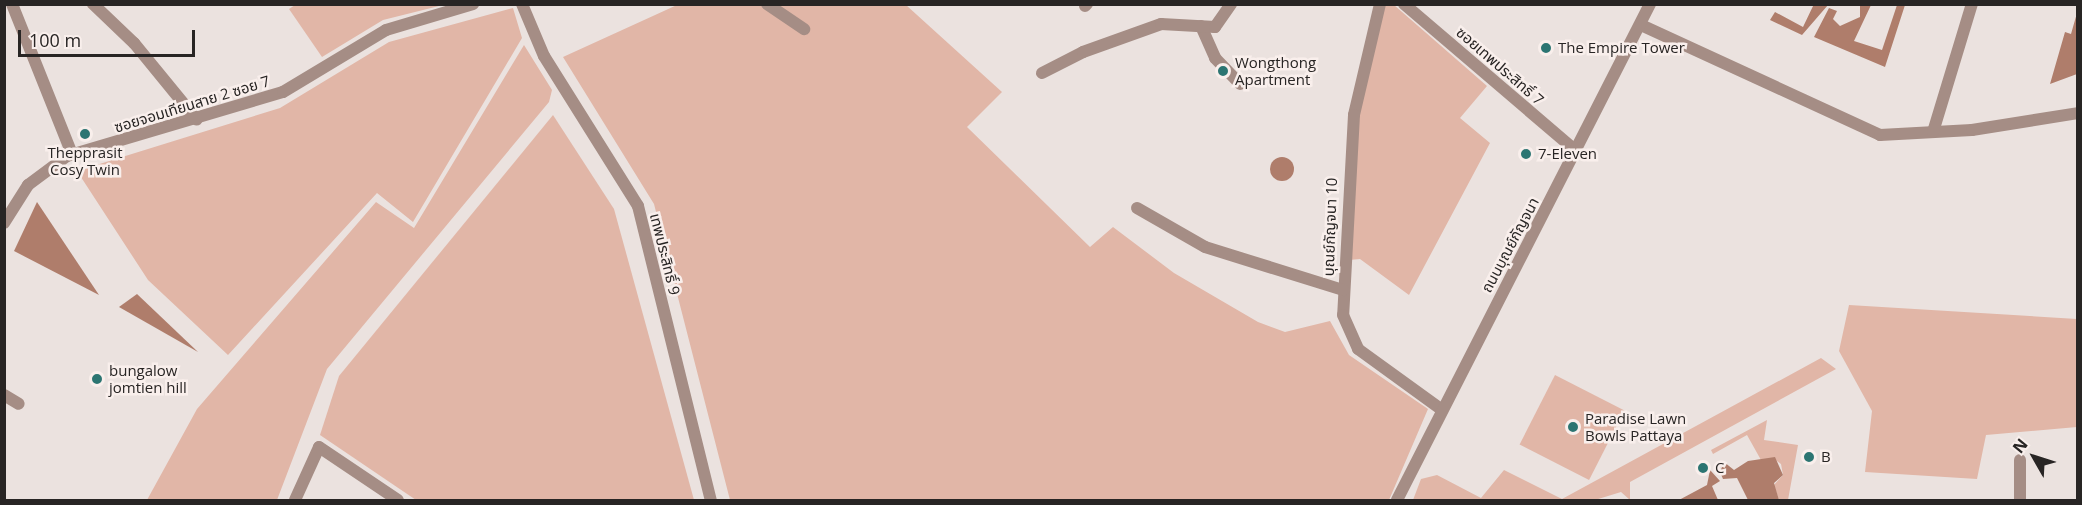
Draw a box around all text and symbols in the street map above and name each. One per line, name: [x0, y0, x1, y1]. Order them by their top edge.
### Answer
scale bar: [21, 18, 198, 56]
street label: ซอยเทพประสิทธิ์ 7: [1453, 23, 1547, 109]
text: 100 m: [29, 28, 81, 52]
place label: The Empire Tower: [1558, 39, 1685, 57]
marker: The Empire Tower: [1539, 41, 1553, 55]
place label: Wongthong Apartment: [1235, 53, 1316, 88]
marker: Wongthong Apartment: [1216, 64, 1230, 78]
street label: ซอยจอมเทียนสาย 2 ซอย 7: [112, 72, 272, 136]
marker: Thepprasit Cosy Twin: [78, 127, 92, 141]
place label: Thepprasit Cosy Twin: [48, 143, 122, 178]
place label: 7-Eleven: [1538, 145, 1597, 163]
marker: 7-Eleven: [1519, 147, 1533, 161]
street label: บุณย์กัญจนา 10: [1319, 177, 1341, 277]
street label: ถนนบุณย์กัญจนา: [1477, 194, 1543, 296]
street label: เทพประสิทธิ์ 9: [646, 211, 684, 297]
place label: bungalow jomtien hill: [109, 361, 187, 396]
marker: bungalow jomtien hill: [90, 372, 104, 386]
place label: Paradise Lawn Bowls Pattaya: [1585, 409, 1686, 444]
marker: Paradise Lawn Bowls Pattaya: [1566, 420, 1580, 434]
north arrow: [2004, 427, 2064, 487]
text: N: [2007, 434, 2033, 458]
place label: B: [1821, 448, 1831, 466]
marker: B: [1802, 450, 1816, 464]
place label: C: [1715, 459, 1724, 477]
marker: C: [1696, 461, 1710, 475]

